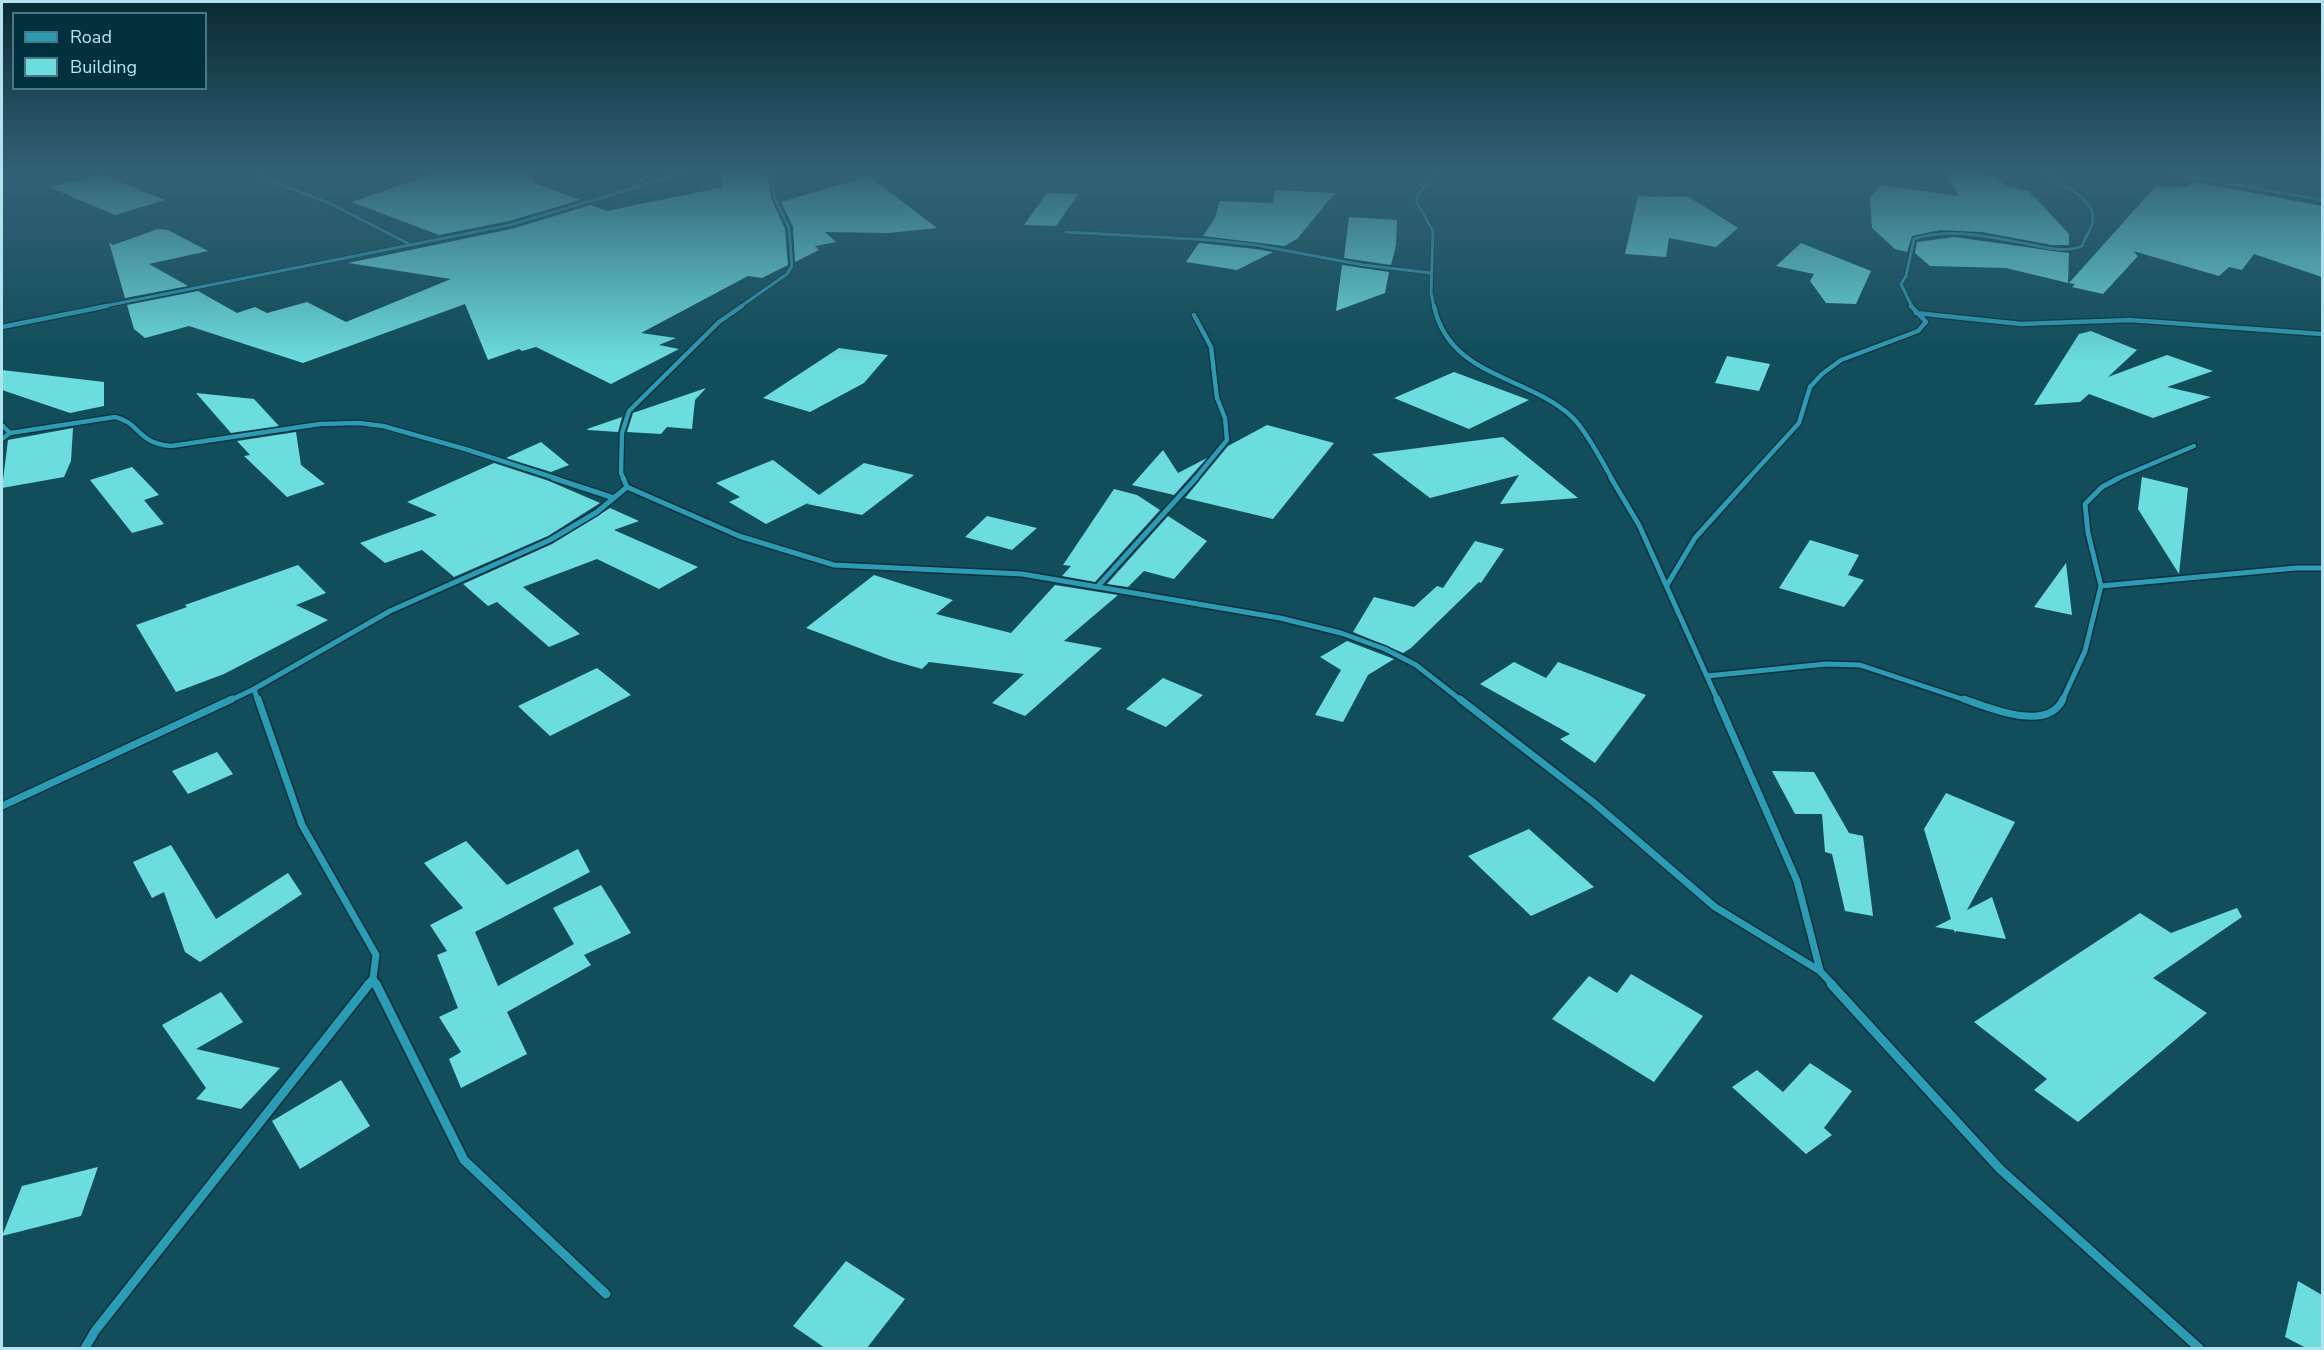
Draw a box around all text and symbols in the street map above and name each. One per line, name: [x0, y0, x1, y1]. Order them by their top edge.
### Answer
legend: [12, 12, 207, 90]
text: Road: [70, 25, 112, 49]
text: Building: [70, 55, 137, 79]

